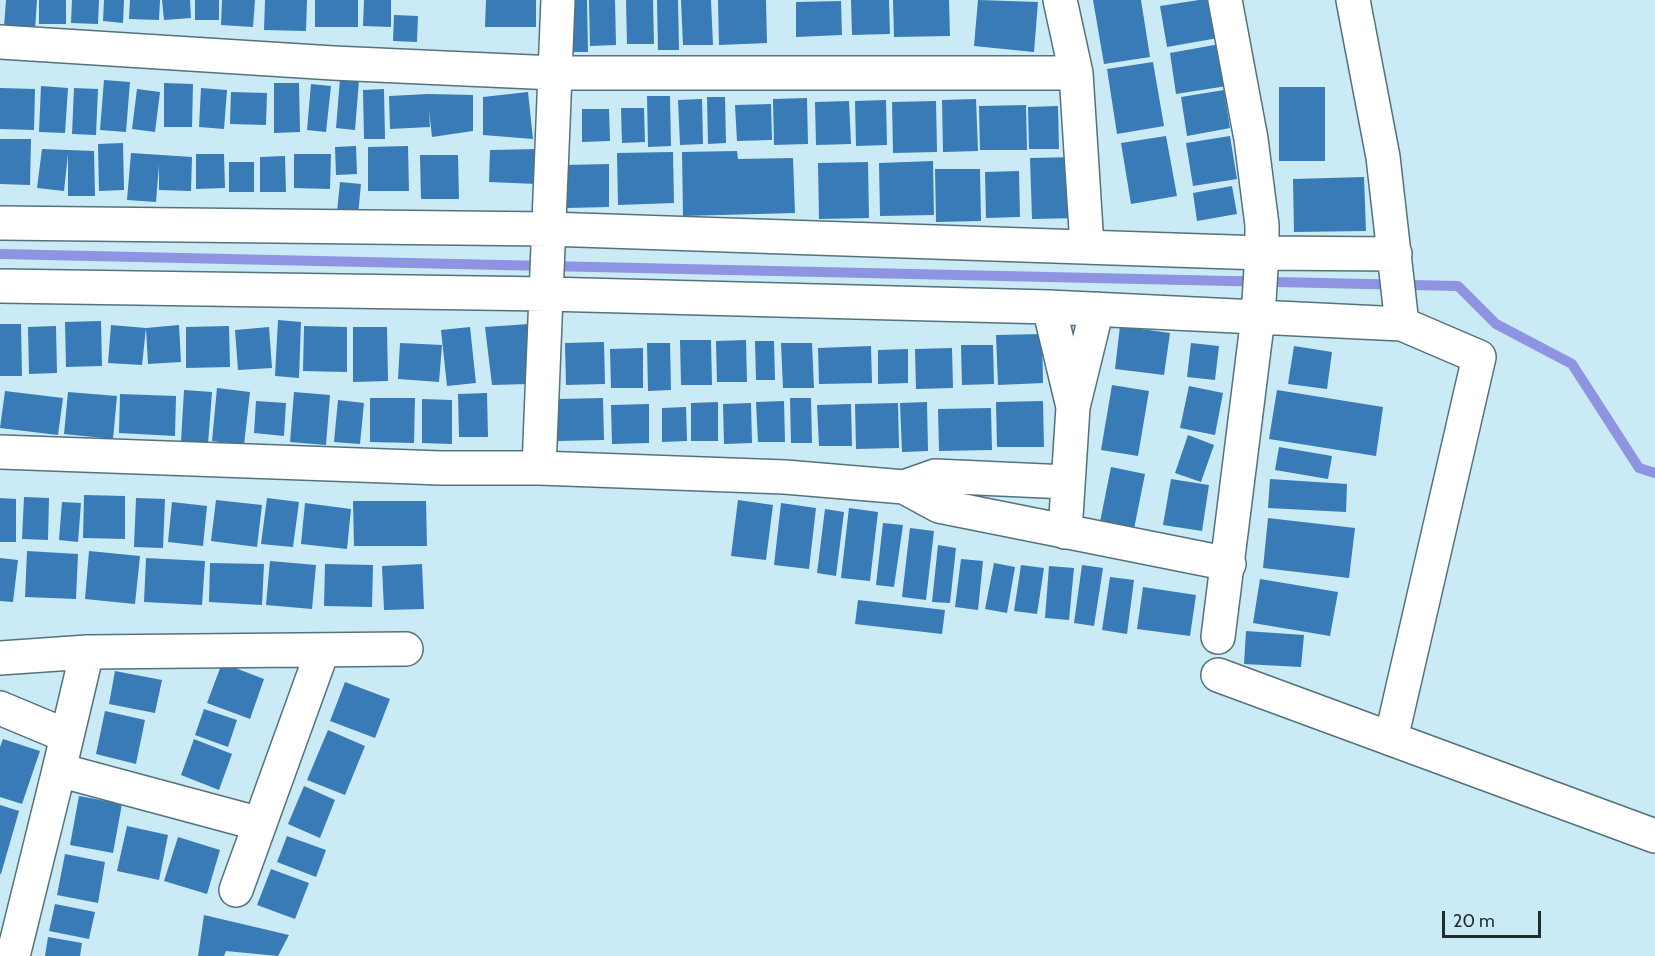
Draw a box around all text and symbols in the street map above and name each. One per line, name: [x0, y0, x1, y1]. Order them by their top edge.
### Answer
scale bar: [1445, 899, 1544, 937]
text: 20 m: [1453, 910, 1495, 932]

